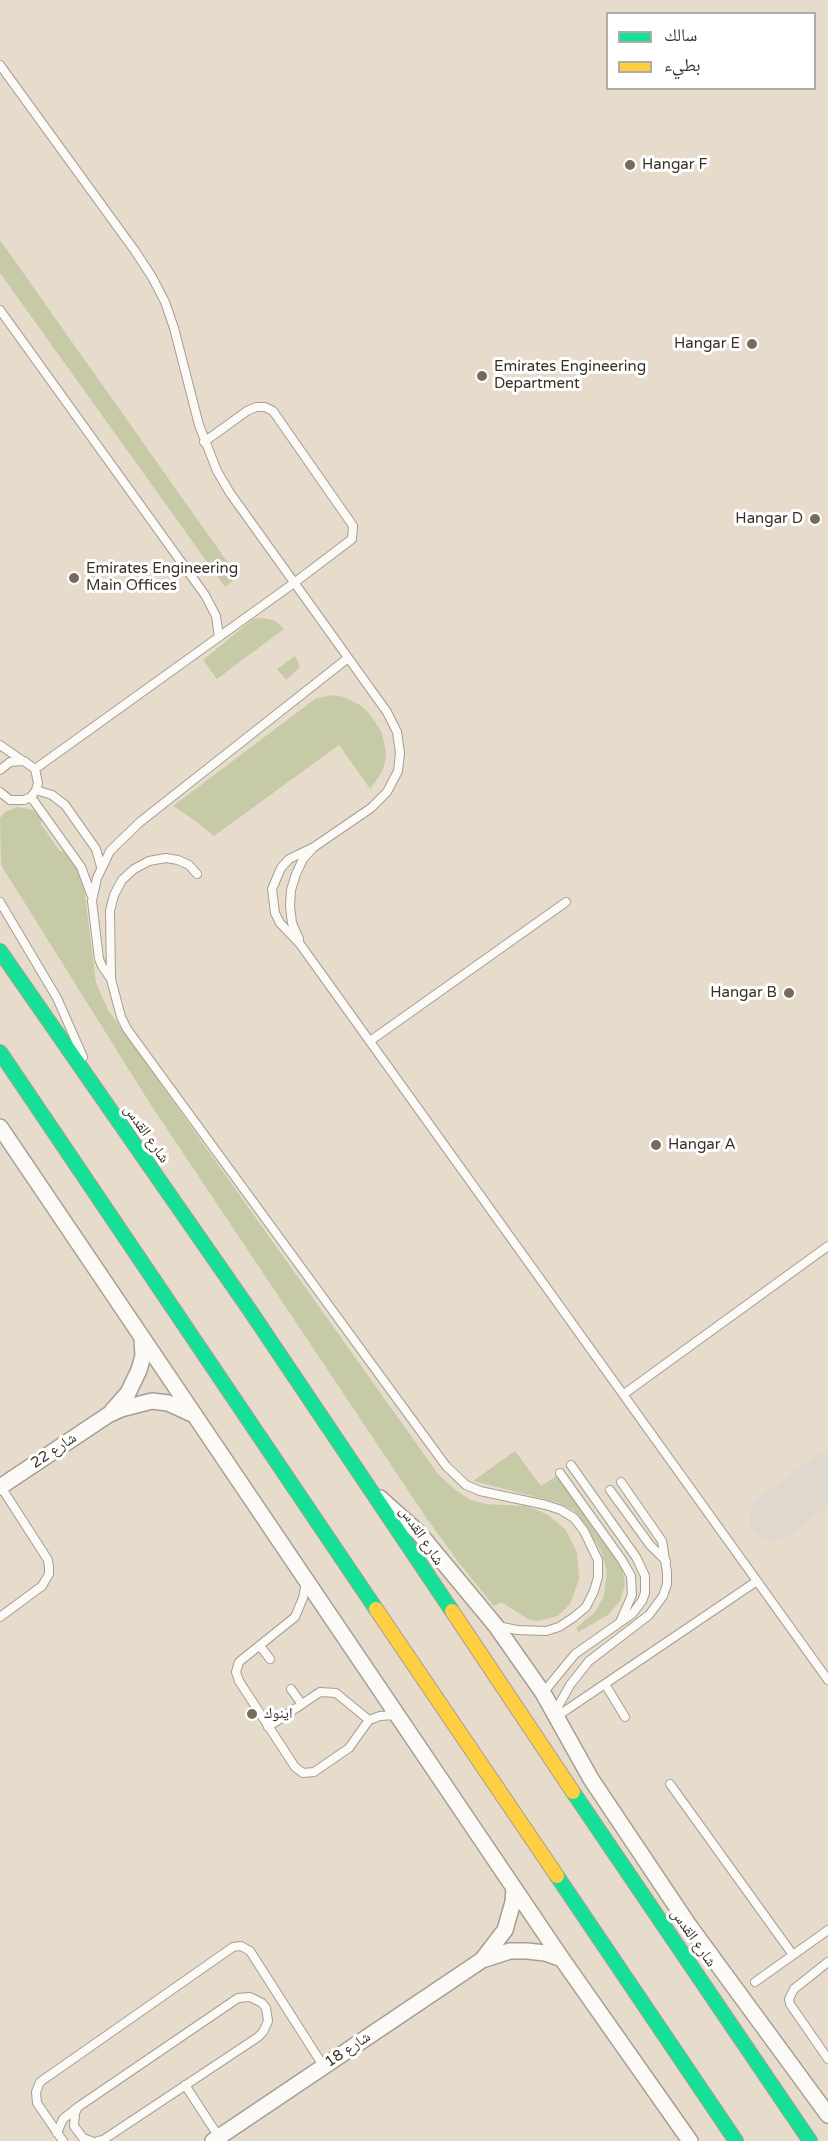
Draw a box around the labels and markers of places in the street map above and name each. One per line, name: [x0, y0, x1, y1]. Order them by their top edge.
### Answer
place label: Hangar F: [642, 156, 708, 174]
marker: Hangar F: [623, 158, 637, 172]
place label: Hangar E: [674, 335, 740, 353]
marker: Hangar E: [745, 337, 759, 351]
place label: Emirates Engineering Department: [494, 358, 646, 393]
marker: Emirates Engineering Department: [475, 369, 489, 383]
place label: Hangar D: [735, 510, 803, 528]
marker: Hangar D: [808, 512, 822, 526]
place label: Emirates Engineering Main Offices: [86, 560, 238, 595]
marker: Emirates Engineering Main Offices: [67, 571, 81, 585]
place label: Hangar B: [710, 984, 777, 1002]
marker: Hangar B: [782, 986, 796, 1000]
place label: Hangar A: [668, 1136, 736, 1154]
marker: Hangar A: [649, 1138, 663, 1152]
place label: اينوك: [264, 1705, 292, 1723]
marker: اينوك: [245, 1707, 259, 1721]

